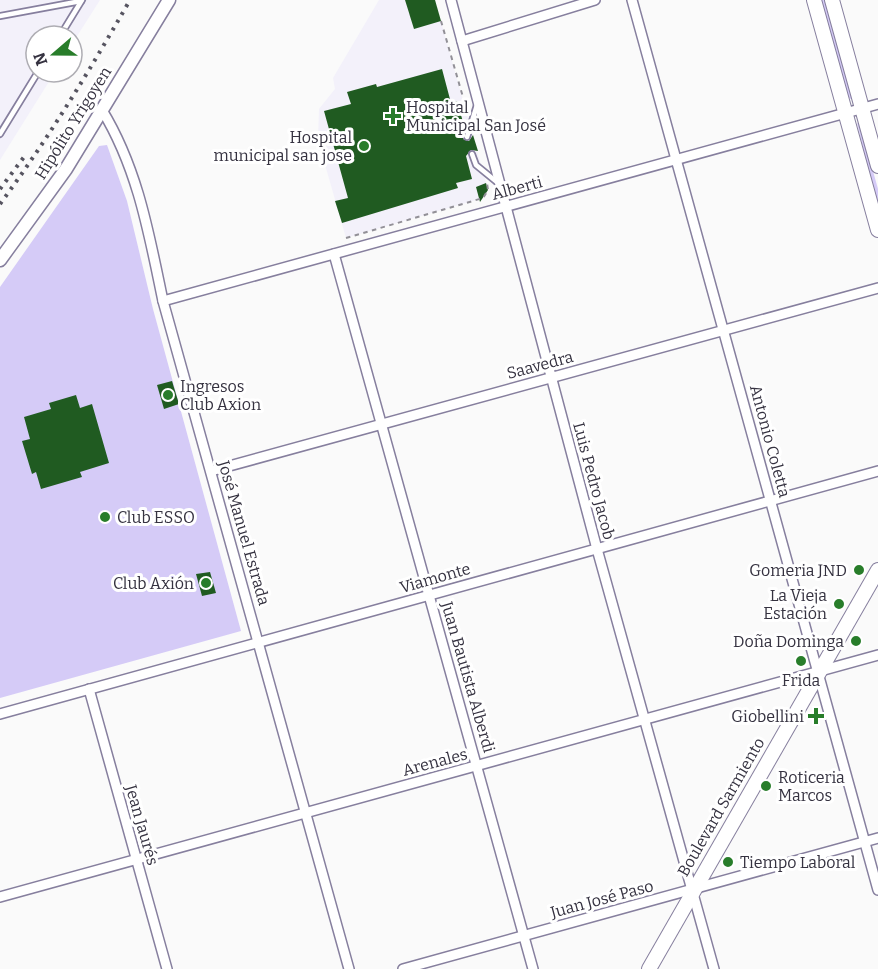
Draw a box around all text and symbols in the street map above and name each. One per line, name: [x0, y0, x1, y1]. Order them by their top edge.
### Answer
north arrow: [24, 24, 84, 84]
text: N: [29, 50, 51, 68]
street label: Hipólito Yrigoyen: [31, 63, 115, 183]
place label: Hospital Municipal San José: [406, 98, 546, 135]
marker: Hospital Municipal San José: [384, 107, 402, 125]
place label: Hospital municipal san jose: [213, 128, 352, 165]
marker: Hospital municipal san jose: [357, 139, 371, 153]
street label: Alberti: [490, 172, 544, 204]
street label: Saavedra: [505, 347, 576, 383]
place label: Ingresos Club Axion: [180, 377, 261, 414]
street label: Antonio Coletta: [746, 383, 794, 500]
marker: Ingresos Club Axion: [161, 388, 175, 402]
street label: Luis Pedro Jacob: [569, 420, 619, 542]
street label: José Manuel Estrada: [214, 457, 274, 608]
place label: Club ESSO: [117, 508, 195, 527]
marker: Club ESSO: [98, 510, 112, 524]
street label: Viamonte: [397, 559, 473, 597]
place label: Gomeria JND: [749, 561, 847, 580]
marker: Gomeria JND: [852, 563, 866, 577]
place label: Club Axión: [113, 574, 194, 593]
marker: Club Axión: [199, 576, 213, 590]
place label: La Vieja Estación: [763, 586, 827, 623]
marker: La Vieja Estación: [832, 597, 846, 611]
street label: Juan Bautista Alberdi: [437, 598, 499, 755]
place label: Doña Dominga: [733, 632, 844, 651]
marker: Doña Dominga: [849, 634, 863, 648]
marker: Frida: [794, 654, 808, 668]
place label: Frida: [782, 671, 820, 690]
place label: Giobellini: [731, 707, 804, 726]
marker: Giobellini: [809, 709, 823, 723]
street label: Boulevard Sarmiento: [673, 734, 769, 880]
street label: Arenales: [400, 744, 470, 780]
place label: Roticeria Marcos: [778, 768, 845, 805]
marker: Roticeria Marcos: [759, 779, 773, 793]
street label: Jean Jaurés: [121, 782, 163, 867]
place label: Tiempo Laboral: [740, 853, 856, 872]
marker: Tiempo Laboral: [721, 855, 735, 869]
street label: Juan José Paso: [548, 876, 656, 922]

